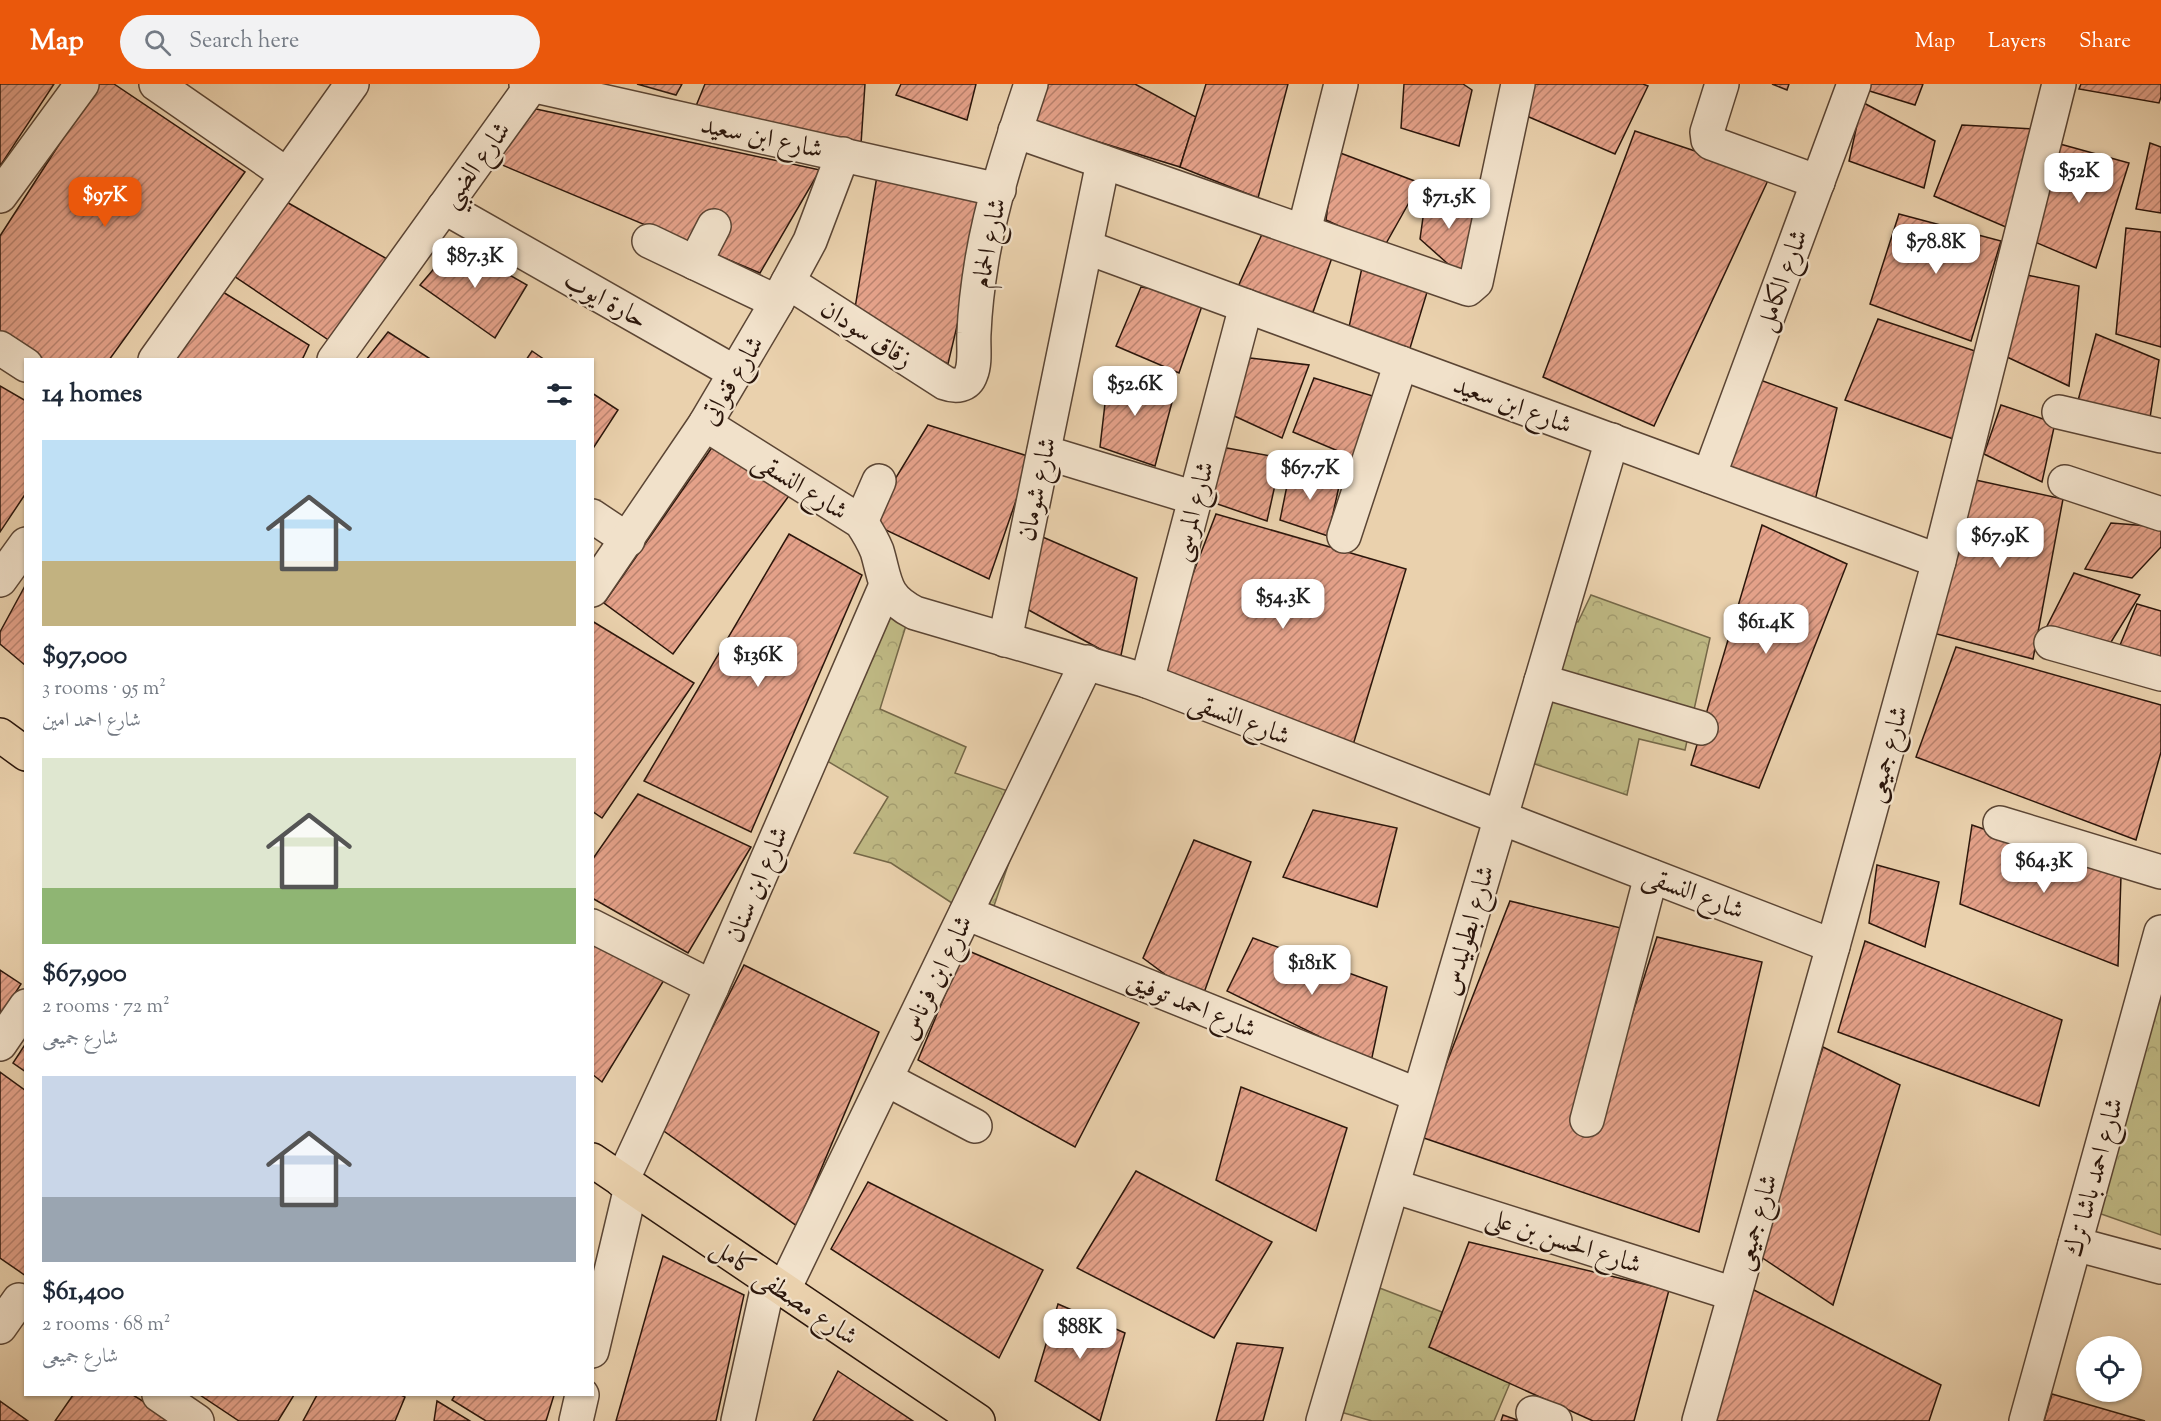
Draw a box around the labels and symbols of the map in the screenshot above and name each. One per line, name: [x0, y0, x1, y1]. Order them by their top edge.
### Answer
street label: شارع ابن سعيد: [697, 107, 826, 170]
street label: شارع الضبي: [433, 115, 523, 218]
pin: $52K: [2043, 153, 2115, 204]
pin: $97K: [69, 177, 141, 228]
pin: $71.5K: [1400, 179, 1498, 230]
street label: شارع الحمام: [964, 195, 1019, 292]
pin: $78.8K: [1887, 224, 1985, 275]
street label: شارع الكامل: [1748, 225, 1820, 337]
pin: $87.3K: [426, 238, 524, 289]
street label: حارة ايوب: [556, 263, 653, 339]
street label: زقاق سودان: [812, 291, 919, 379]
street label: شارع قنواتى: [692, 330, 775, 433]
pin: $52.6K: [1086, 366, 1184, 417]
street label: شارع ابن سعيد: [1447, 368, 1577, 446]
street label: شارع شومان: [1009, 434, 1068, 545]
street label: شارع النسقى: [745, 443, 854, 532]
pin: $67.7K: [1261, 450, 1359, 501]
street label: شارع المرسى: [1163, 457, 1227, 566]
pin: $67.9K: [1951, 518, 2049, 569]
pin: $54.3K: [1234, 579, 1332, 630]
pin: $61.4K: [1717, 604, 1815, 655]
pin: $136K: [716, 637, 800, 688]
street label: شارع النسقى: [1183, 684, 1295, 757]
street label: شارع جميعى: [1858, 702, 1920, 807]
street label: شارع ابن سنان: [717, 821, 800, 949]
pin: $64.3K: [1995, 843, 2093, 894]
street label: شارع النسقى: [1637, 858, 1749, 931]
street label: شارع ابطوليدس: [1433, 861, 1507, 1000]
street label: شارع ابن فرناس: [891, 910, 984, 1047]
pin: $181K: [1270, 945, 1354, 996]
street label: شارع احمد توفيق: [1120, 964, 1261, 1050]
street label: شارع احمد باشا ترك: [2056, 1094, 2135, 1261]
street label: شارع جميعى: [1726, 1170, 1790, 1276]
street label: شارع الحسن بن على: [1480, 1200, 1646, 1286]
street label: شارع مصطفى كامل: [702, 1230, 864, 1357]
pin: $88K: [1044, 1309, 1116, 1360]

